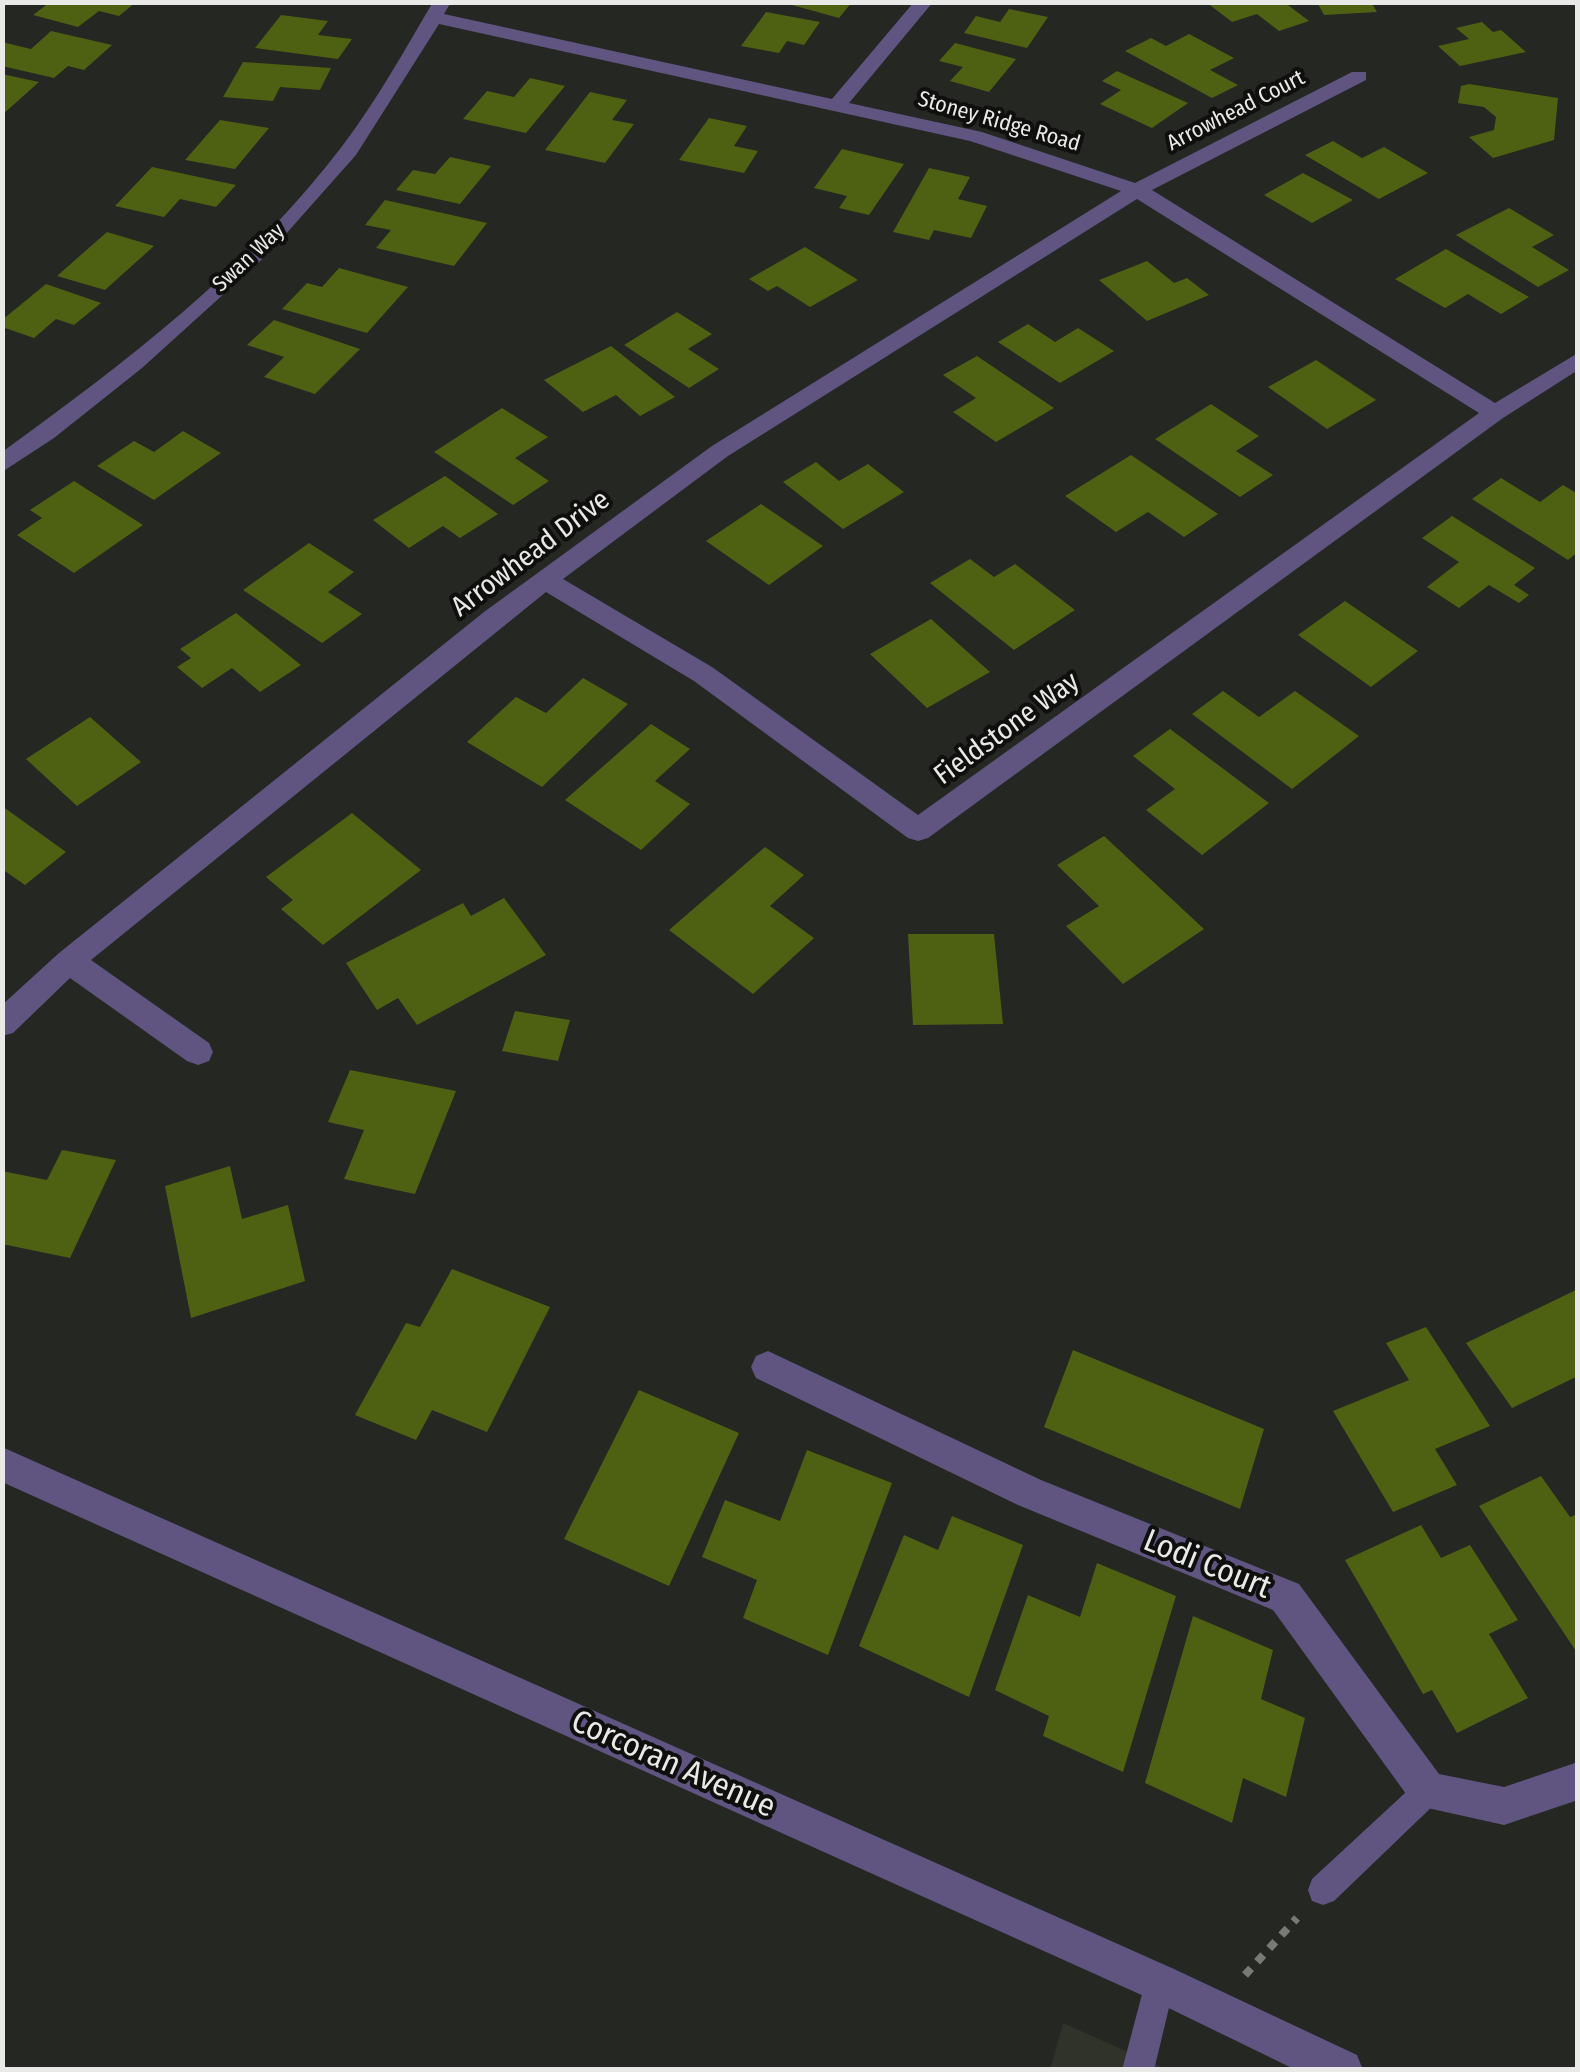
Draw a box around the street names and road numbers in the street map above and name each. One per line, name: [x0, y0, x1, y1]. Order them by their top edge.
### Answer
street label: Arrowhead Court: [1163, 65, 1309, 157]
street label: Stoney Ridge Road: [915, 86, 1083, 158]
street label: Swan Way: [208, 218, 290, 298]
street label: Arrowhead Drive: [445, 484, 617, 624]
street label: Fieldstone Way: [928, 665, 1086, 793]
street label: Lodi Court: [1138, 1522, 1276, 1608]
street label: Corcoran Avenue: [565, 1703, 781, 1827]

